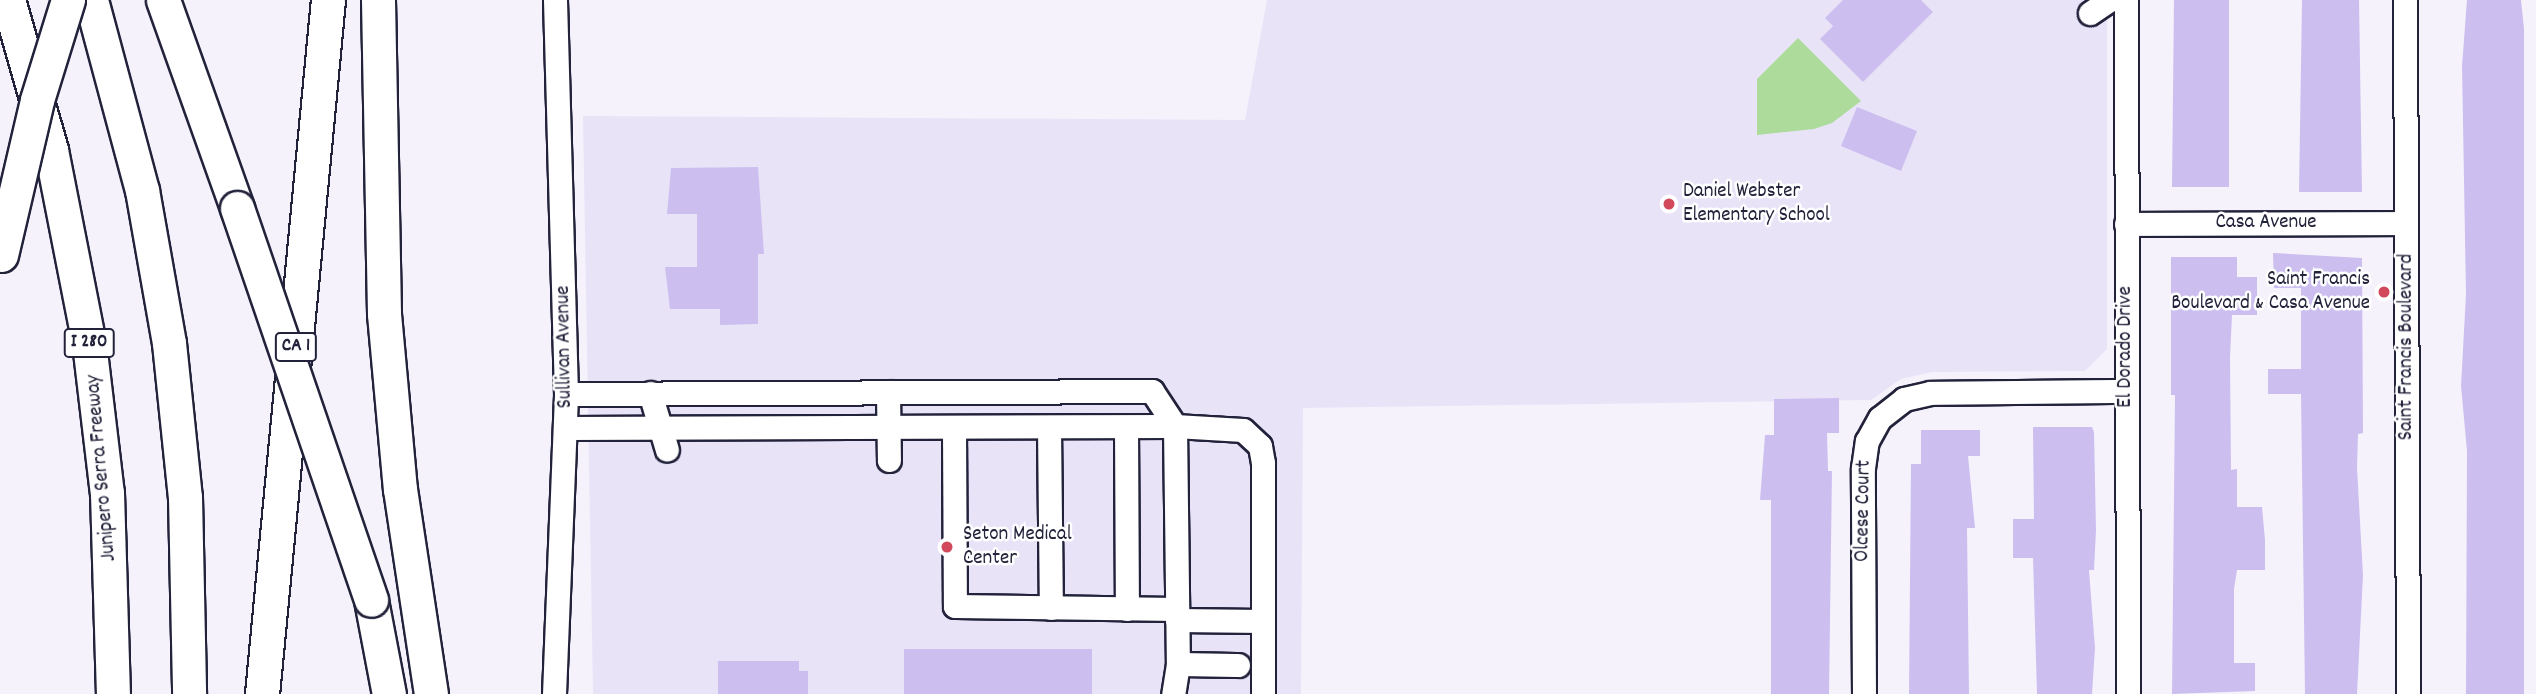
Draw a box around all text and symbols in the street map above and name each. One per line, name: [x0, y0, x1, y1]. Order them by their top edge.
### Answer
place label: Daniel Webster Elementary School: [1683, 179, 1830, 229]
marker: Daniel Webster Elementary School: [1661, 196, 1677, 212]
street label: Casa Avenue: [2215, 210, 2317, 236]
street label: Saint Francis Boulevard: [2394, 254, 2420, 440]
place label: Saint Francis Boulevard & Casa Avenue: [2171, 267, 2370, 317]
marker: Saint Francis Boulevard & Casa Avenue: [2376, 284, 2392, 300]
street label: Sullivan Avenue: [551, 285, 579, 409]
street label: El Dorado Drive: [2113, 286, 2139, 408]
road number: I 280: [63, 328, 115, 358]
road number: CA 1: [273, 332, 319, 362]
street label: Junipero Serra Freeway: [81, 374, 123, 562]
street label: Olcese Court: [1851, 460, 1877, 562]
place label: Seton Medical Center: [963, 522, 1072, 572]
marker: Seton Medical Center: [937, 537, 957, 557]

